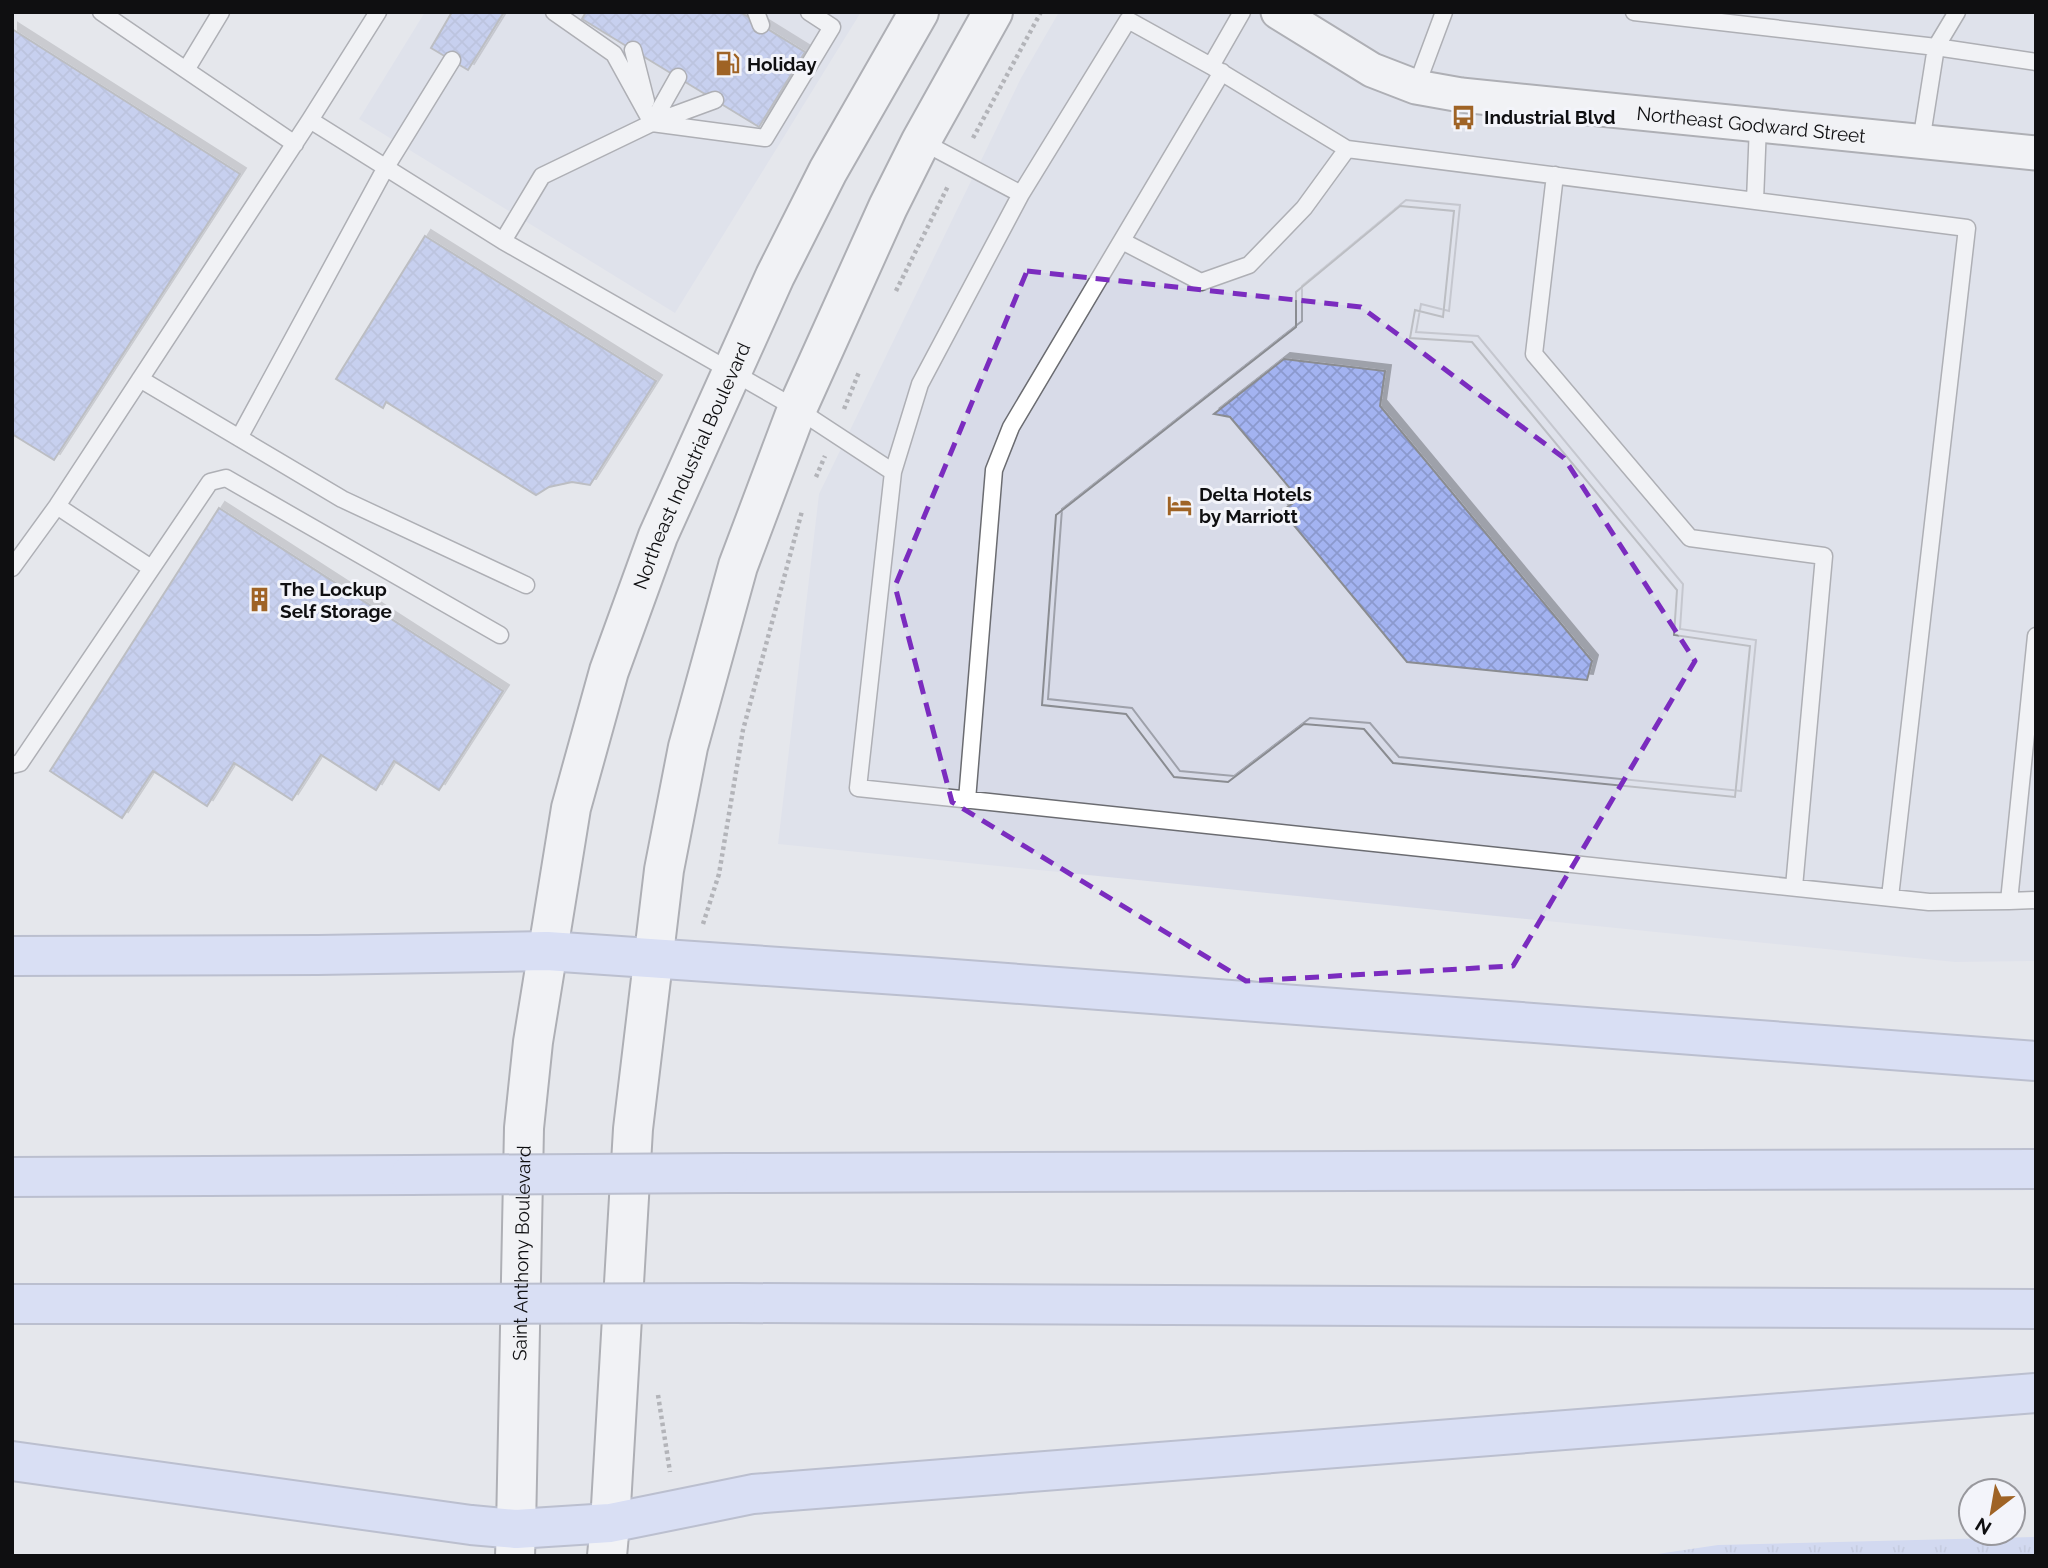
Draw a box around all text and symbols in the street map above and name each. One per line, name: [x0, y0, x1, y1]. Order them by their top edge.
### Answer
fuel station icon: Holiday: [713, 50, 741, 78]
place label: Holiday: [747, 53, 817, 75]
street label: Northeast Godward Street: [1636, 102, 1867, 147]
bus stop icon: Industrial Blvd: [1450, 103, 1478, 131]
place label: Industrial Blvd: [1484, 106, 1616, 128]
street label: Northeast Industrial Boulevard: [629, 339, 755, 592]
place label: Delta Hotels by Marriott: [1199, 483, 1312, 527]
hotel icon: Delta Hotels by Marriott: [1165, 491, 1193, 519]
place label: The Lockup Self Storage: [280, 578, 392, 622]
building icon: The Lockup Self Storage: [246, 586, 274, 614]
street label: Saint Anthony Boulevard: [508, 1145, 535, 1361]
north arrow: [1957, 1477, 2027, 1547]
text: N: [1971, 1513, 1995, 1540]

